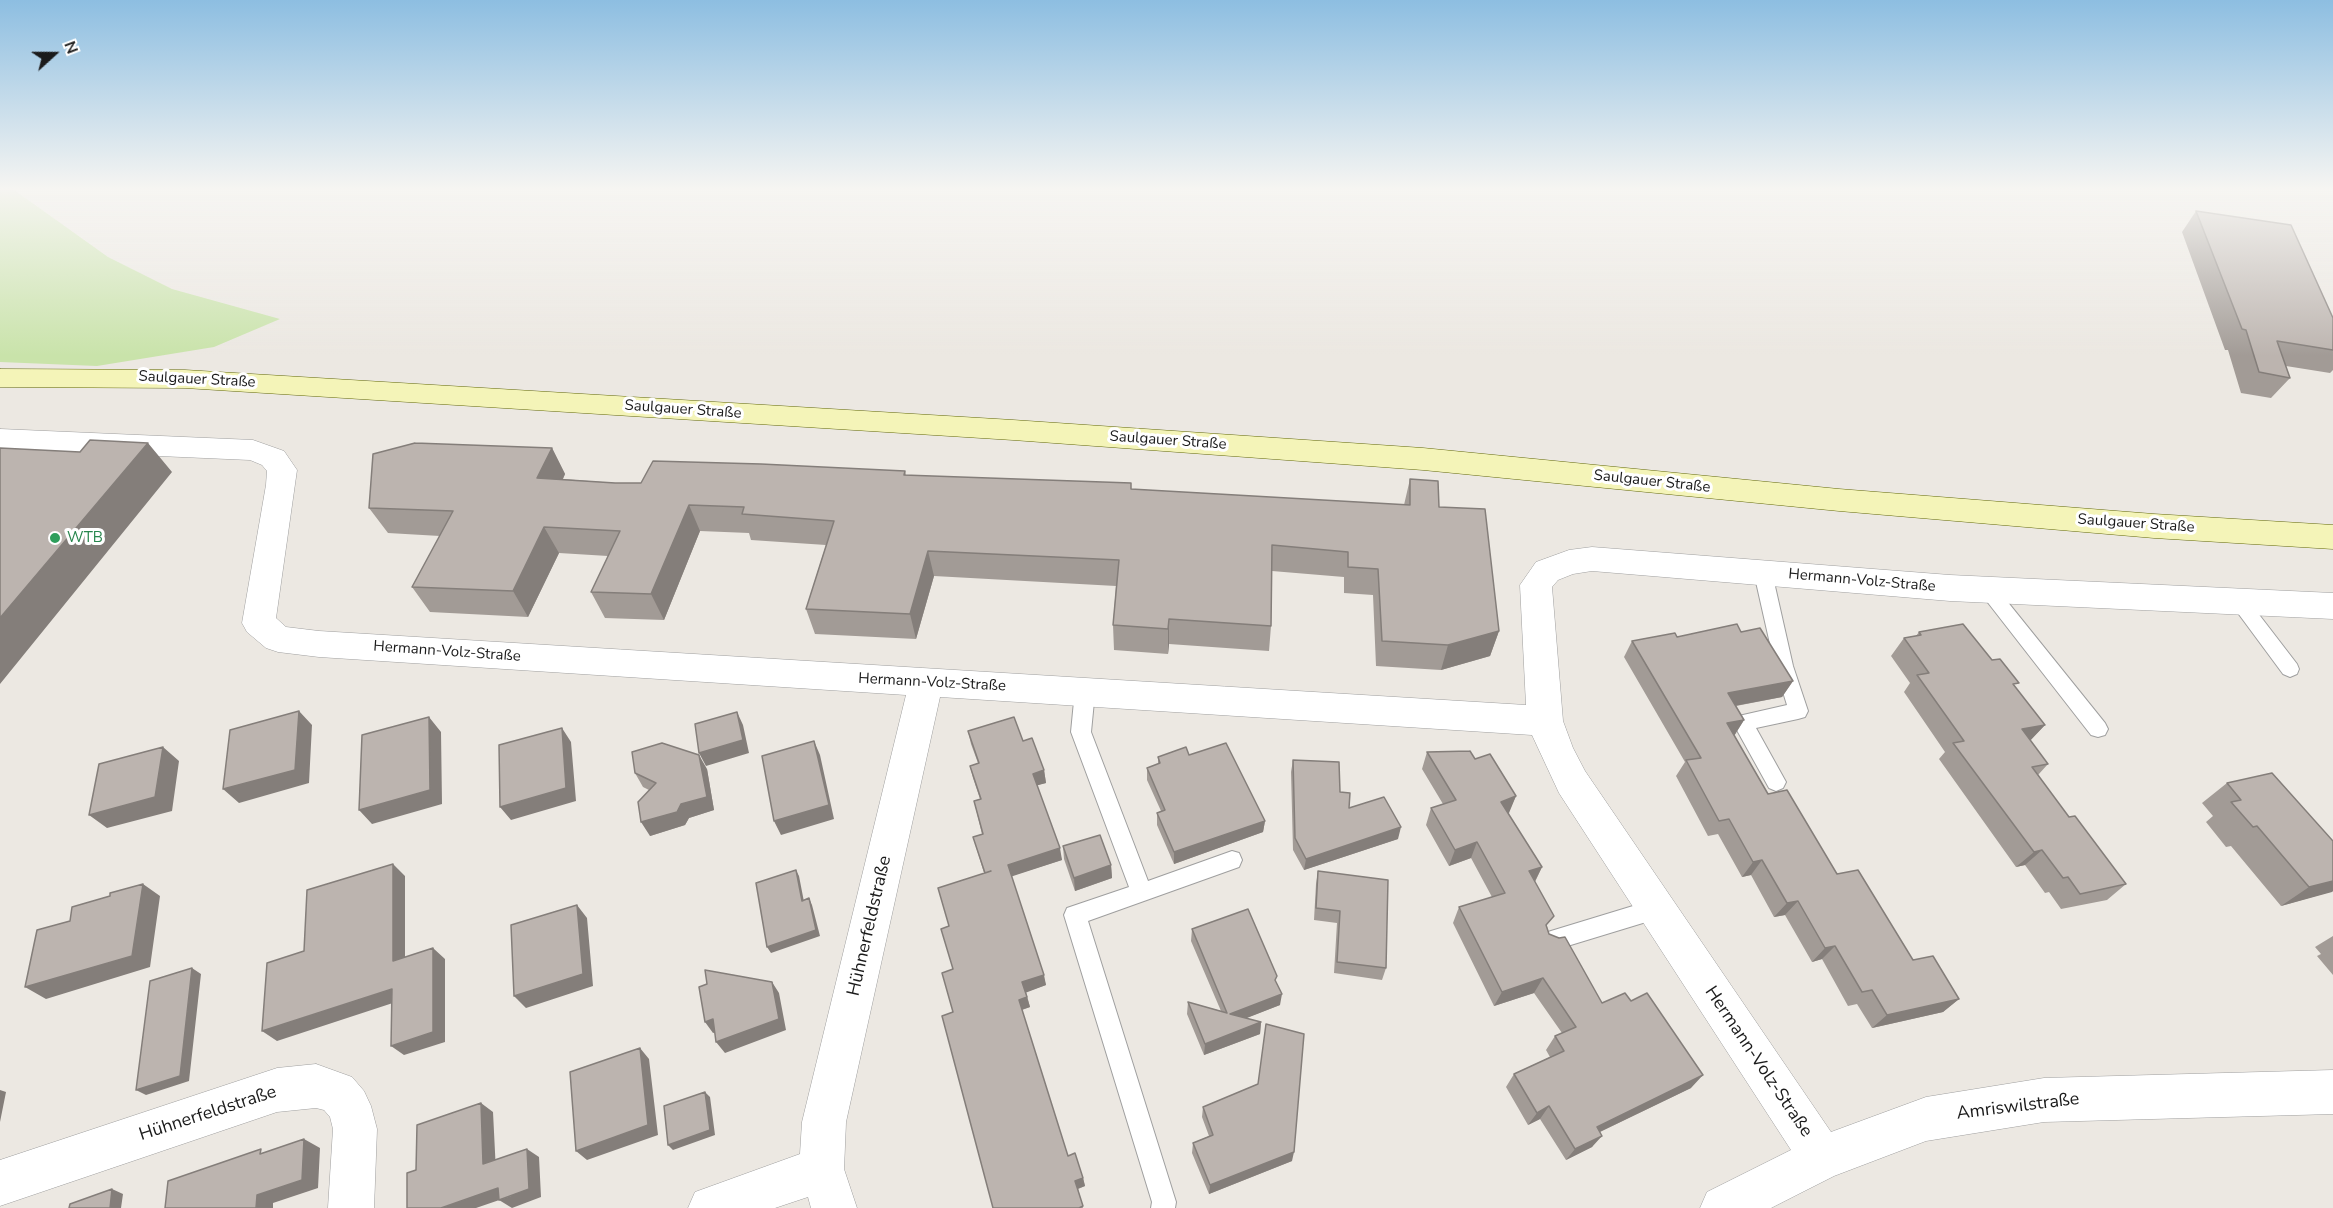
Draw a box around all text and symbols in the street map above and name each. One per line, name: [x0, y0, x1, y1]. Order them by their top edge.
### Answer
north arrow: [24, 24, 84, 84]
text: N: [58, 38, 83, 57]
street label: Saulgauer Straße: [138, 368, 256, 392]
street label: Saulgauer Straße: [624, 397, 742, 423]
street label: Saulgauer Straße: [1109, 428, 1227, 454]
street label: Saulgauer Straße: [1593, 467, 1711, 497]
street label: Saulgauer Straße: [2077, 511, 2195, 537]
place label: WTB: [67, 529, 103, 547]
marker: WTB: [48, 531, 62, 545]
street label: Hermann-Volz-Straße: [1788, 566, 1936, 596]
street label: Hermann-Volz-Straße: [373, 638, 521, 666]
street label: Hermann-Volz-Straße: [858, 670, 1006, 696]
street label: Hühnerfeldstraße: [843, 854, 897, 998]
street label: Hermann-Volz-Straße: [1699, 982, 1817, 1142]
street label: Hühnerfeldstraße: [137, 1082, 279, 1146]
street label: Amriswilstraße: [1955, 1089, 2081, 1125]

